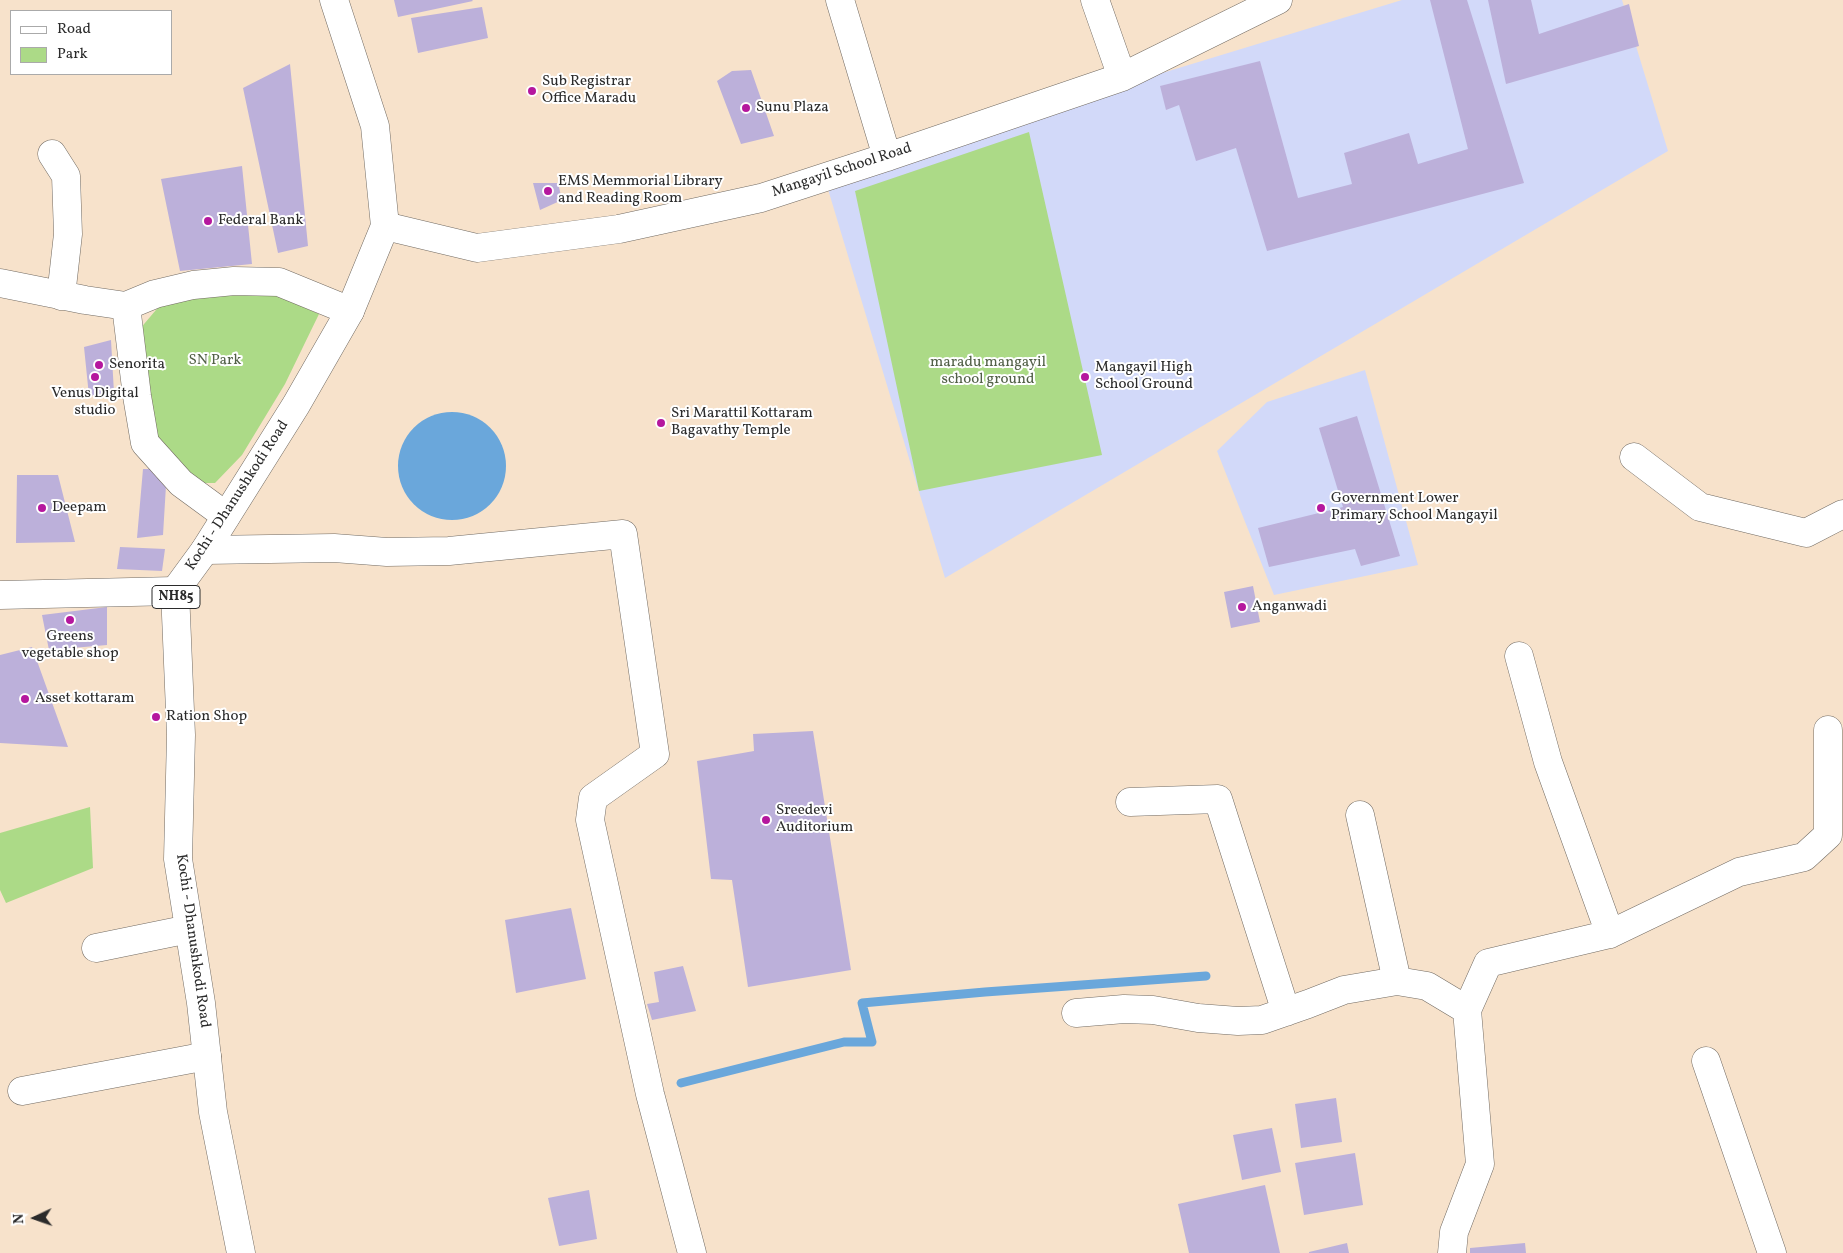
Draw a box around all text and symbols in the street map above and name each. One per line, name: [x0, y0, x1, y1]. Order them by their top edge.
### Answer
legend: [10, 10, 172, 75]
text: Road: [57, 19, 91, 40]
text: Park: [57, 44, 88, 65]
place label: Sub Registrar Office Maradu: [542, 73, 636, 108]
marker: Sub Registrar Office Maradu: [526, 85, 538, 97]
place label: Sunu Plaza: [756, 99, 829, 117]
marker: Sunu Plaza: [740, 102, 752, 114]
street label: Mangayil School Road: [770, 140, 914, 202]
place label: EMS Memmorial Library and Reading Room: [558, 173, 723, 208]
marker: EMS Memmorial Library and Reading Room: [542, 185, 554, 197]
place label: Federal Bank: [218, 212, 304, 230]
marker: Federal Bank: [202, 215, 214, 227]
park label: SN Park: [188, 352, 242, 370]
park label: maradu mangayil school ground: [930, 354, 1046, 389]
place label: Senorita: [109, 356, 165, 374]
marker: Senorita: [93, 359, 105, 371]
place label: Mangayil High School Ground: [1095, 359, 1193, 394]
marker: Venus Digital studio: [89, 371, 101, 383]
marker: Mangayil High School Ground: [1079, 371, 1091, 383]
place label: Venus Digital studio: [51, 385, 139, 420]
place label: Sri Marattil Kottaram Bagavathy Temple: [671, 405, 813, 440]
street label: Kochi - Dhanushkodi Road: [183, 417, 293, 575]
marker: Sri Marattil Kottaram Bagavathy Temple: [655, 417, 667, 429]
place label: Government Lower Primary School Mangayil: [1331, 490, 1498, 525]
place label: Deepam: [52, 499, 107, 517]
marker: Deepam: [36, 502, 48, 514]
marker: Government Lower Primary School Mangayil: [1315, 502, 1327, 514]
road number: NH85: [152, 586, 200, 608]
place label: Anganwadi: [1252, 598, 1327, 616]
marker: Anganwadi: [1236, 601, 1248, 613]
marker: Greens vegetable shop: [64, 614, 76, 626]
place label: Greens vegetable shop: [22, 628, 118, 663]
place label: Asset kottaram: [35, 690, 135, 708]
marker: Asset kottaram: [19, 693, 31, 705]
place label: Ration Shop: [166, 708, 247, 726]
marker: Ration Shop: [150, 711, 162, 723]
place label: Sreedevi Auditorium: [776, 802, 853, 837]
marker: Sreedevi Auditorium: [760, 814, 772, 826]
street label: Kochi - Dhanushkodi Road: [171, 853, 213, 1029]
north arrow: [10, 1193, 60, 1243]
text: N: [10, 1213, 29, 1224]

